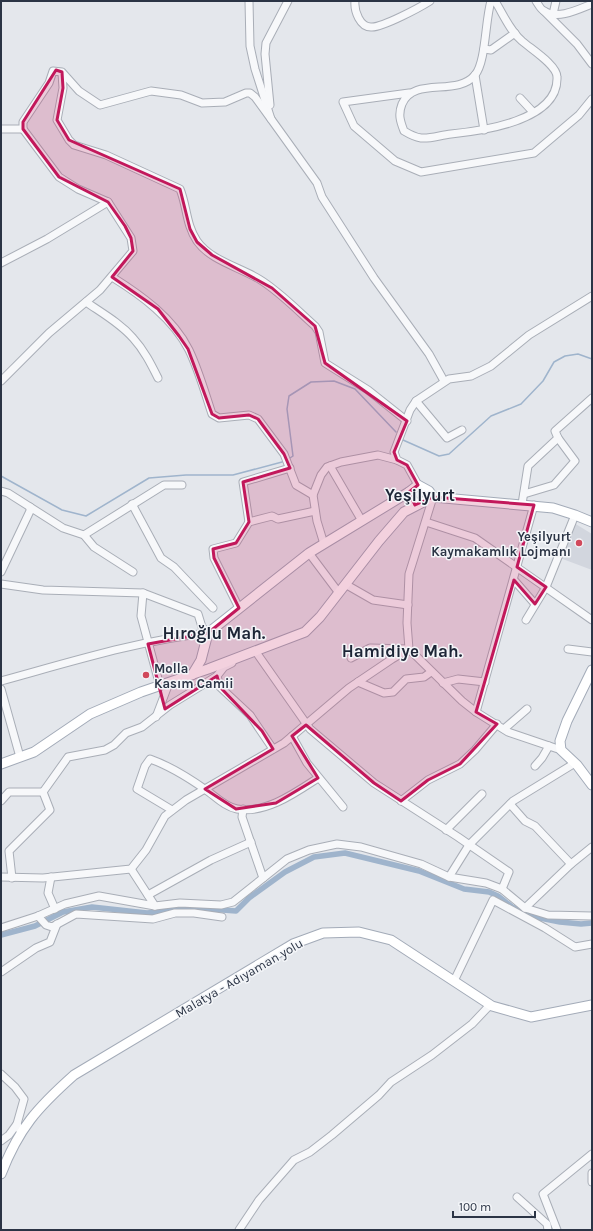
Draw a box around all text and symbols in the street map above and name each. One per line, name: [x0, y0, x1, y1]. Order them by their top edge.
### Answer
district label: Yeşilyurt: [385, 485, 455, 505]
place label: Yeşilyurt Kaymakamlık Lojmanı: [431, 529, 571, 559]
marker: Yeşilyurt Kaymakamlık Lojmanı: [574, 538, 584, 548]
district label: Hıroğlu Mah.: [163, 623, 266, 643]
district label: Hamidiye Mah.: [342, 641, 463, 661]
place label: Molla Kasım Camii: [154, 661, 234, 691]
marker: Molla Kasım Camii: [141, 670, 151, 680]
street label: Malatya - Adıyaman yolu: [172, 935, 306, 1021]
scale bar: [453, 1193, 535, 1219]
text: 100 m: [459, 1200, 491, 1214]

